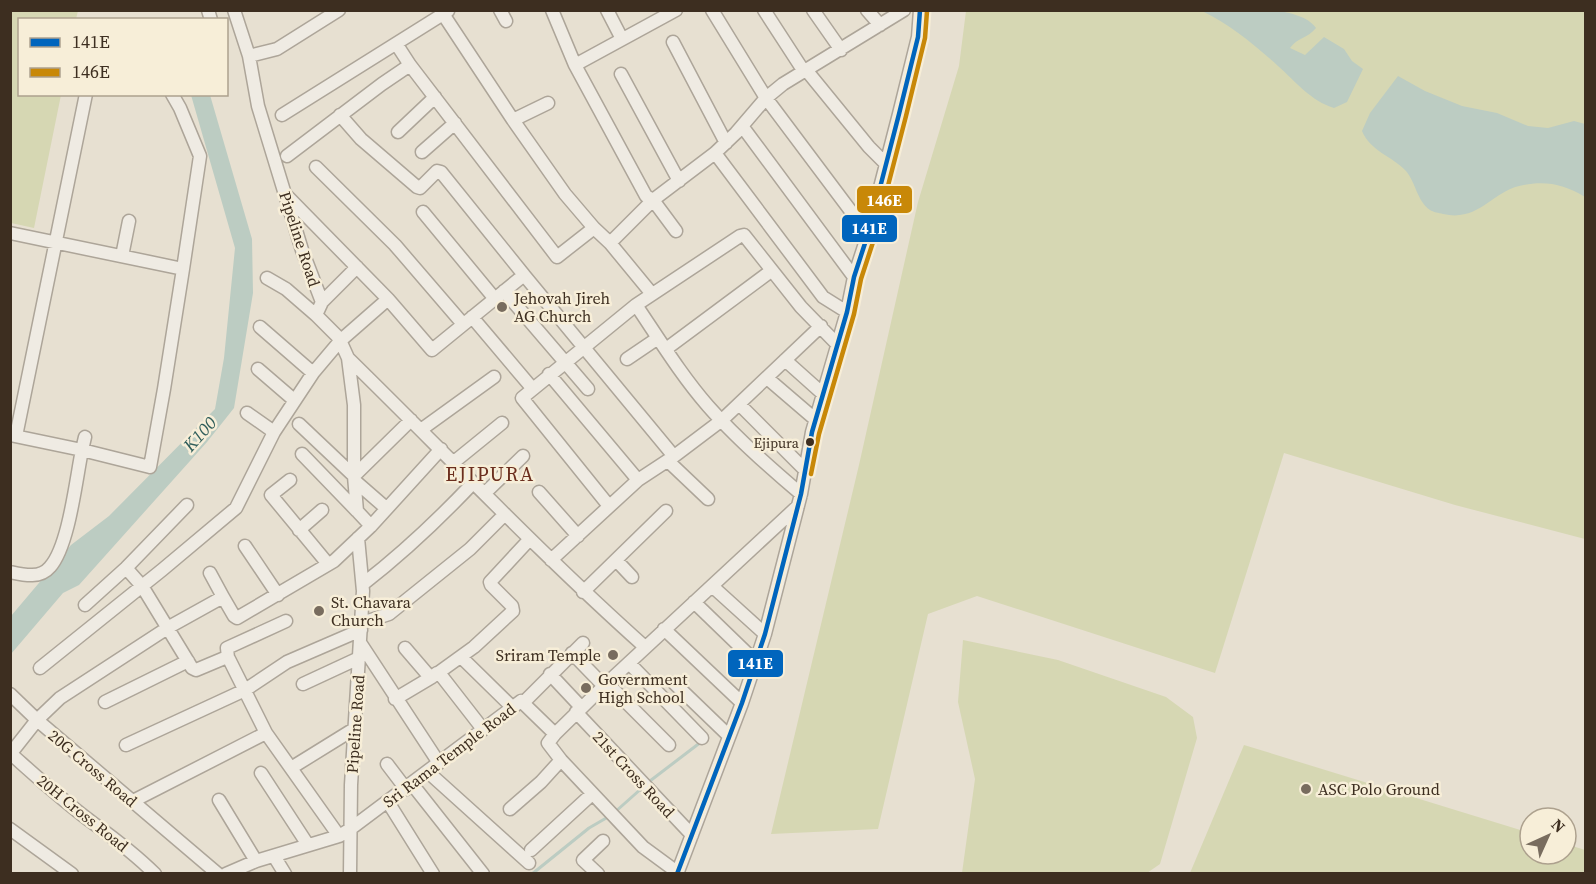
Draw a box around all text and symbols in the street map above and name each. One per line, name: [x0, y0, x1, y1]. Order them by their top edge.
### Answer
legend: [18, 18, 228, 96]
text: 141E: [72, 29, 110, 54]
text: 146E: [72, 59, 110, 84]
line badge: 146E: [856, 185, 913, 214]
street label: Pipeline Road: [274, 189, 326, 289]
text: 146E: [866, 189, 902, 211]
line badge: 141E: [841, 214, 898, 243]
text: 141E: [851, 217, 887, 239]
place label: Jehovah Jireh AG Church: [513, 287, 611, 327]
marker: Jehovah Jireh AG Church: [495, 300, 509, 314]
water label: K100: [176, 411, 222, 457]
place label: Ejipura: [754, 433, 800, 453]
marker: Ejipura: [804, 436, 816, 448]
district label: EJIPURA: [445, 460, 535, 488]
place label: St. Chavara Church: [331, 591, 412, 631]
marker: St. Chavara Church: [312, 604, 326, 618]
place label: Sriram Temple: [496, 644, 601, 666]
marker: Sriram Temple: [606, 648, 620, 662]
line badge: 141E: [727, 649, 784, 678]
text: 141E: [737, 652, 773, 674]
place label: Government High School: [598, 668, 688, 708]
street label: Pipeline Road: [341, 674, 369, 774]
marker: Government High School: [579, 681, 593, 695]
street label: Sri Rama Temple Road: [378, 698, 520, 812]
street label: 20G Cross Road: [44, 724, 142, 812]
street label: 21st Cross Road: [588, 726, 680, 822]
street label: 20H Cross Road: [33, 769, 133, 857]
place label: ASC Polo Ground: [1318, 778, 1440, 800]
marker: ASC Polo Ground: [1299, 782, 1313, 796]
north arrow: [1518, 806, 1578, 866]
text: N: [1547, 813, 1571, 838]

